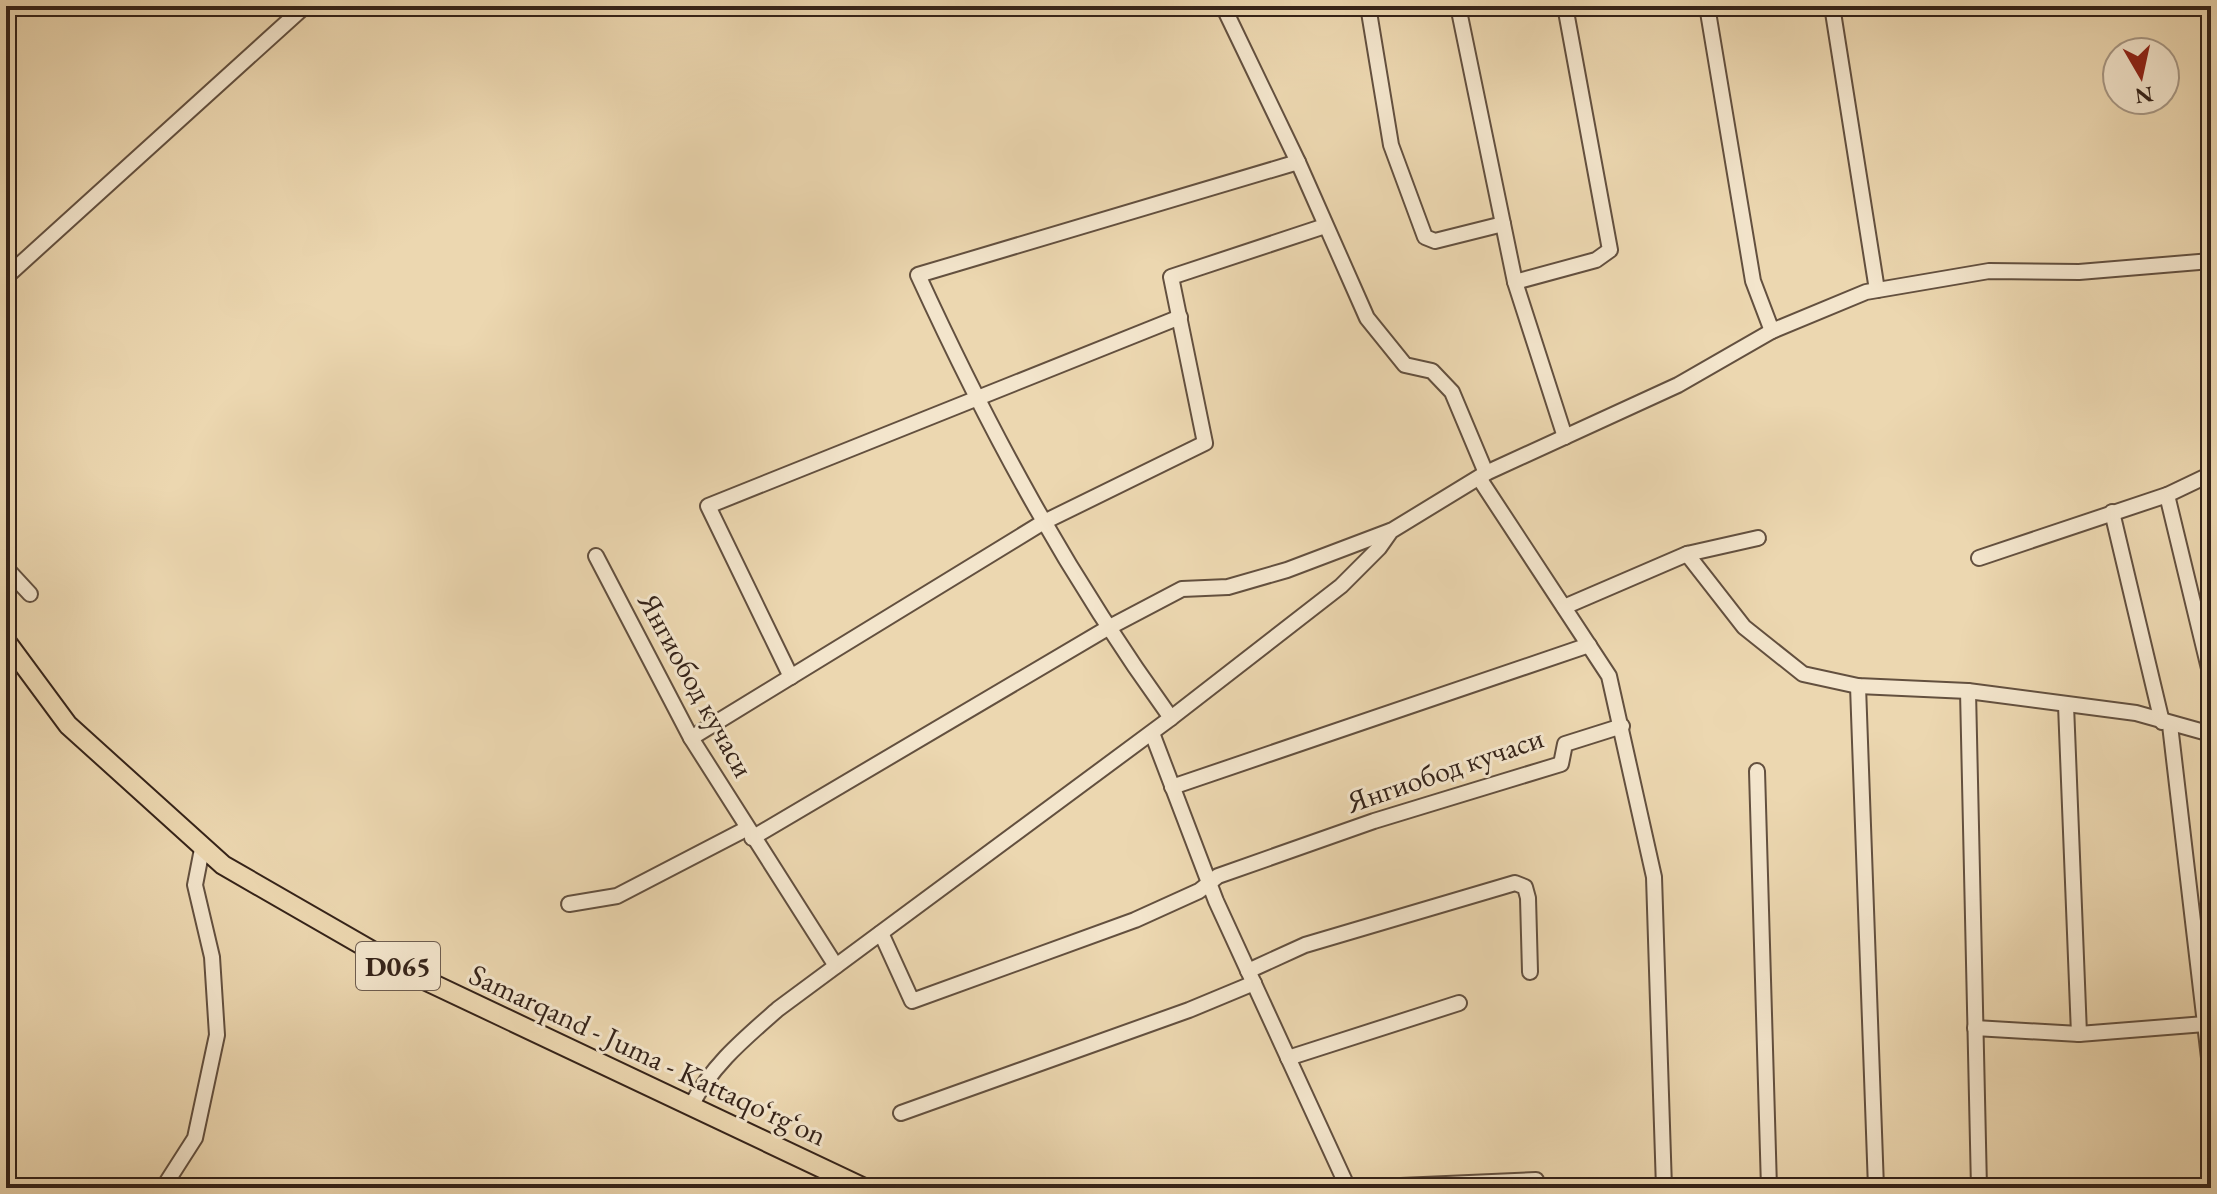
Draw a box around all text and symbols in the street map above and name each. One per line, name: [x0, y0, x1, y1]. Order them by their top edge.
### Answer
north arrow: [2101, 36, 2181, 116]
text: N: [2133, 80, 2155, 111]
street label: Янгиобод кучаси: [629, 585, 763, 784]
street label: Янгиобод кучаси: [1340, 718, 1548, 822]
road number: D065: [356, 942, 440, 990]
street label: Samarqand - Juma - Kattaqo‘rg‘on: [463, 954, 833, 1155]

